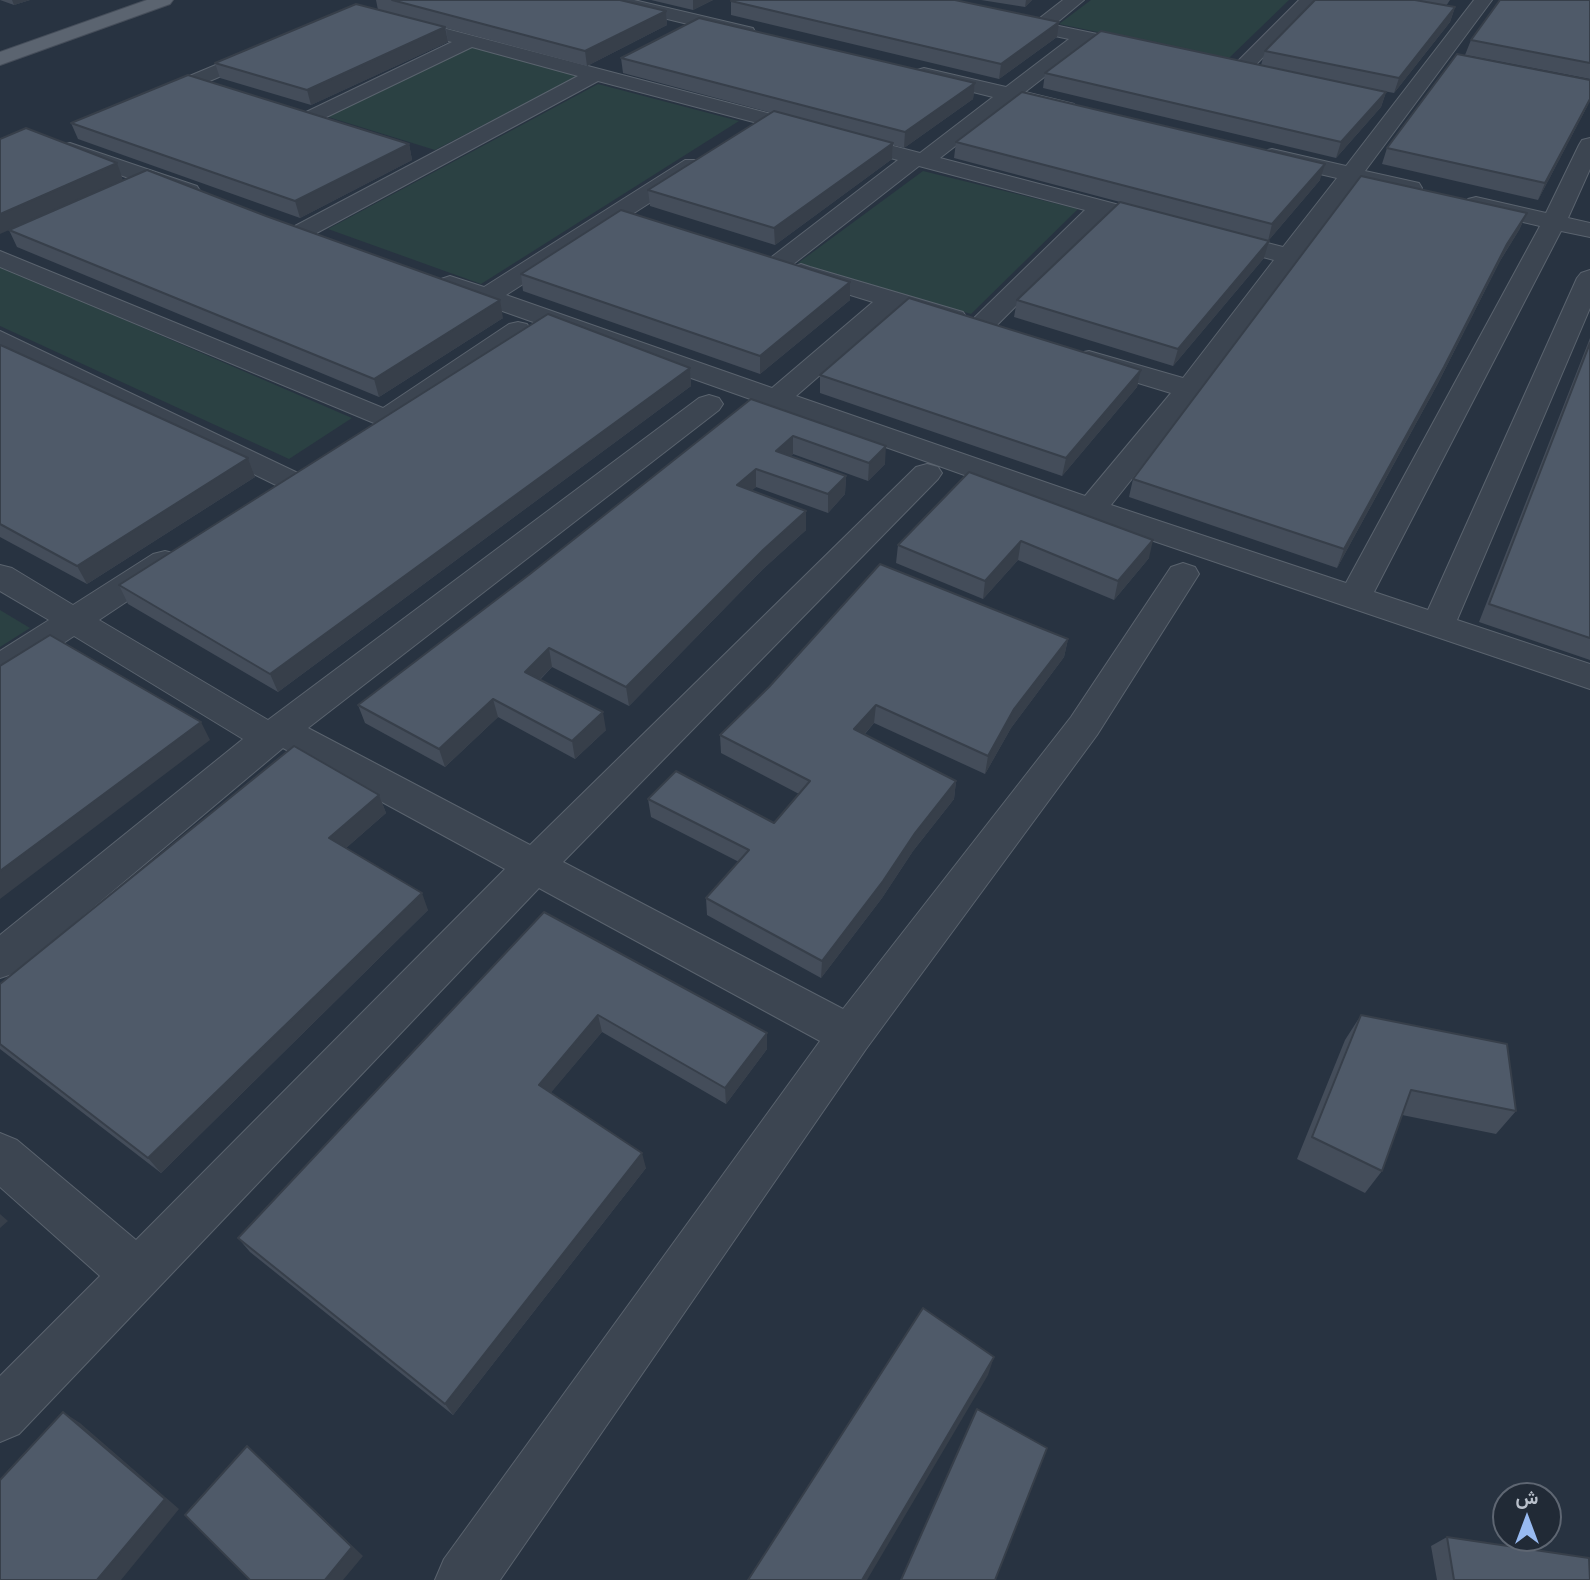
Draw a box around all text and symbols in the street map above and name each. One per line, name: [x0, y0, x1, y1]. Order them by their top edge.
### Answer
north arrow: [1492, 1482, 1562, 1552]
text: ش: [1516, 1486, 1538, 1509]

